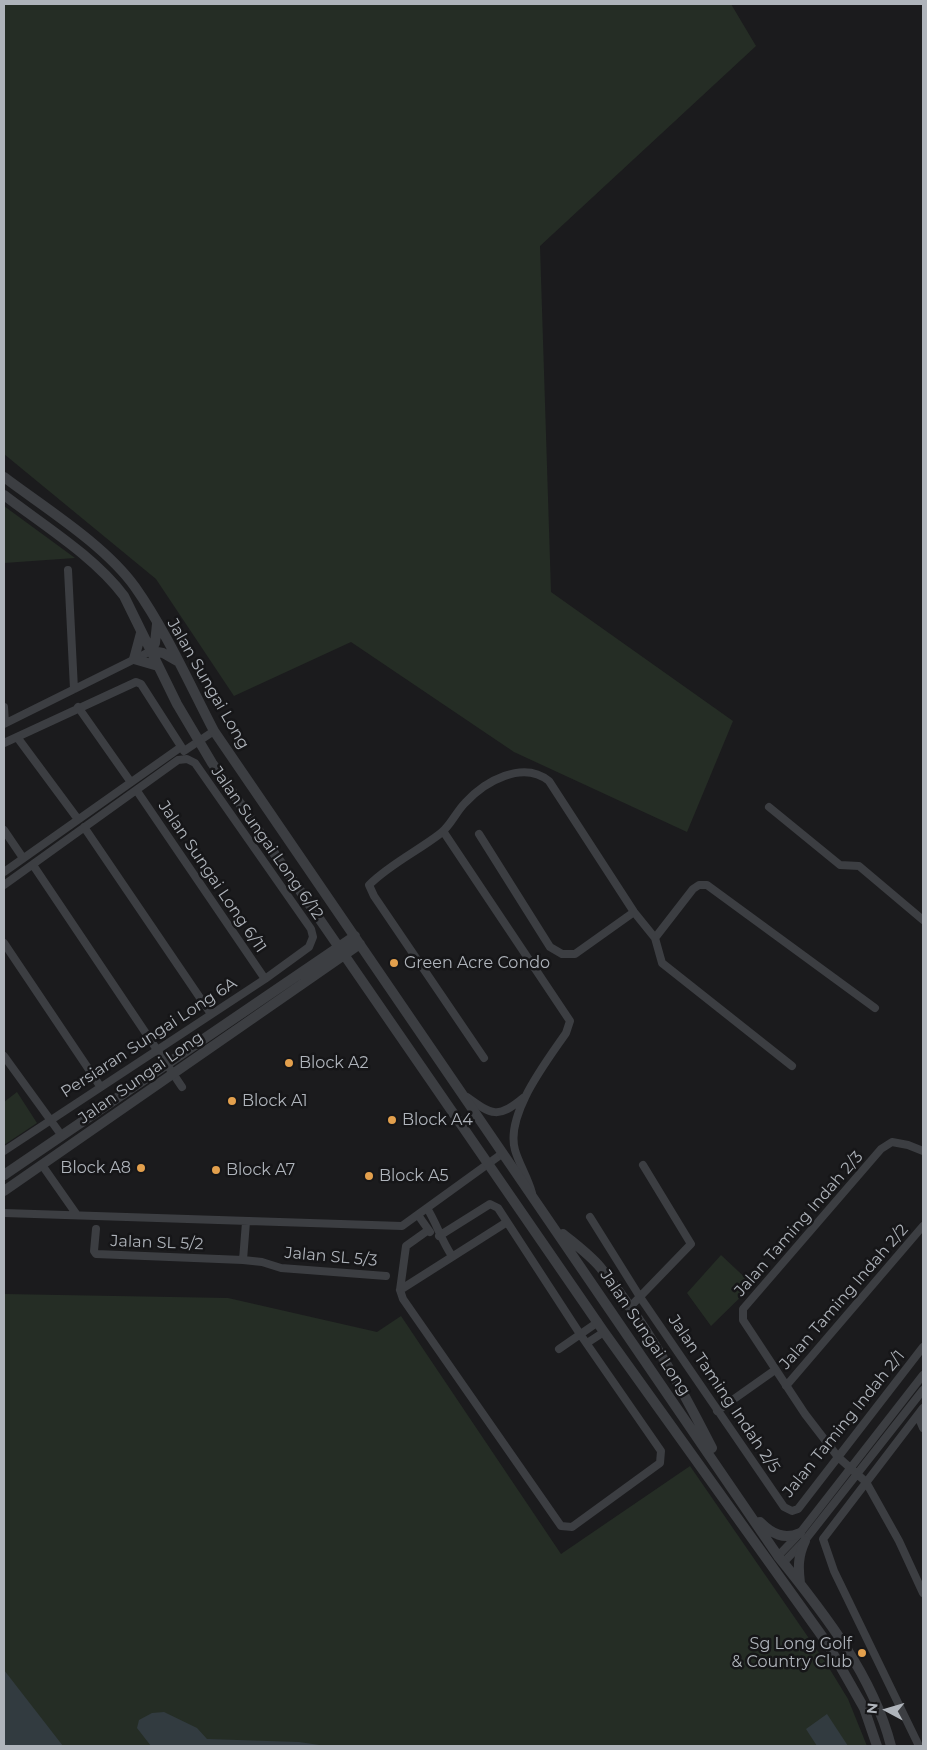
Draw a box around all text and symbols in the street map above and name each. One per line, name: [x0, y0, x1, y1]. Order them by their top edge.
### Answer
street label: Jalan Sungai Long: [163, 615, 253, 753]
street label: Jalan Sungai Long 6/12: [207, 763, 327, 923]
street label: Jalan Sungai Long 6/11: [154, 797, 270, 957]
place label: Green Acre Condo: [404, 953, 550, 973]
marker: Green Acre Condo: [388, 957, 400, 969]
street label: Persiaran Sungai Long 6A: [57, 974, 241, 1102]
street label: Jalan Sungai Long: [75, 1028, 207, 1128]
place label: Block A2: [299, 1053, 369, 1073]
marker: Block A2: [283, 1057, 295, 1069]
place label: Block A1: [242, 1091, 308, 1111]
marker: Block A1: [226, 1095, 238, 1107]
place label: Block A4: [402, 1110, 473, 1130]
marker: Block A4: [386, 1114, 398, 1126]
street label: Jalan Taming Indah 2/3: [731, 1147, 867, 1301]
place label: Block A8: [60, 1158, 131, 1178]
place label: Block A7: [226, 1160, 295, 1180]
marker: Block A8: [135, 1162, 147, 1174]
marker: Block A7: [210, 1164, 222, 1176]
place label: Block A5: [379, 1166, 449, 1186]
marker: Block A5: [363, 1170, 375, 1182]
street label: Jalan Taming Indah 2/2: [776, 1220, 912, 1374]
street label: Jalan SL 5/2: [110, 1232, 204, 1254]
street label: Jalan SL 5/3: [284, 1243, 378, 1271]
street label: Jalan Sungai Long: [596, 1266, 694, 1400]
street label: Jalan Taming Indah 2/5: [664, 1311, 784, 1477]
street label: Jalan Taming Indah 2/1: [779, 1347, 909, 1501]
place label: Sg Long Golf & Country Club: [732, 1634, 852, 1672]
marker: Sg Long Golf & Country Club: [856, 1647, 868, 1659]
north arrow: [862, 1685, 912, 1735]
text: N: [863, 1702, 882, 1715]

